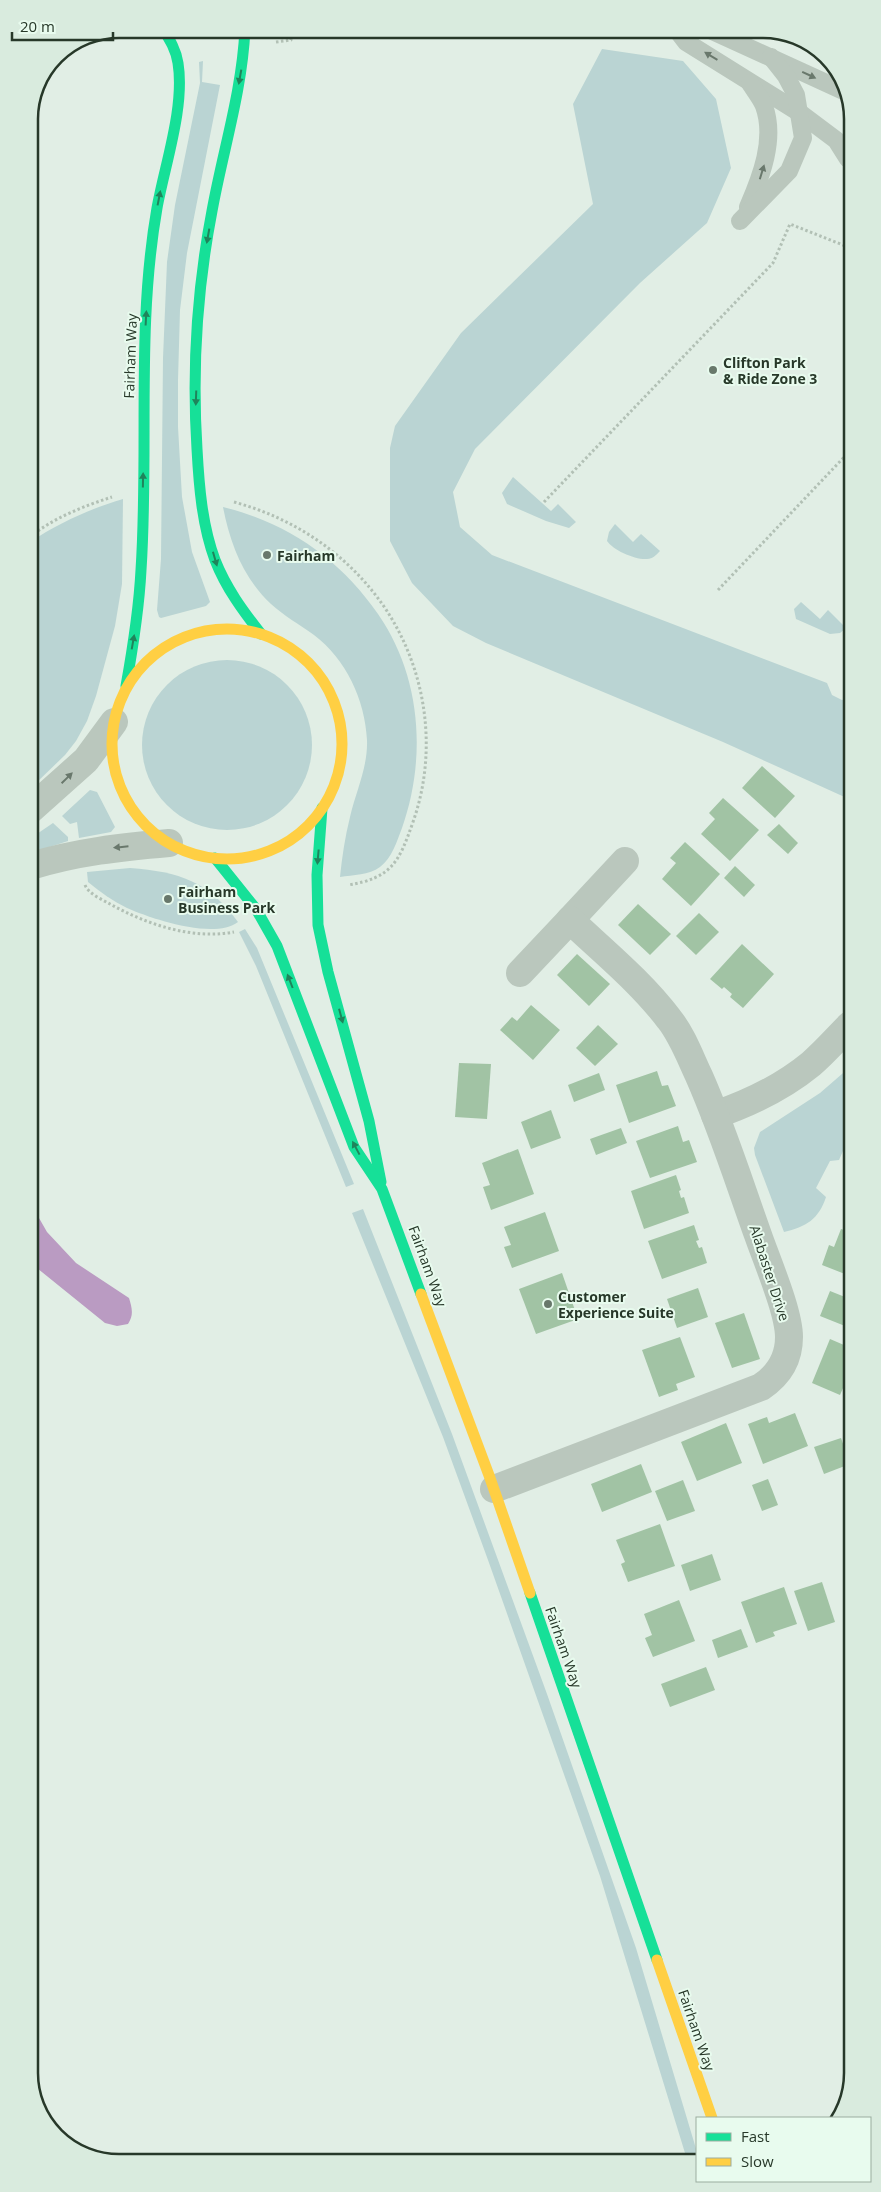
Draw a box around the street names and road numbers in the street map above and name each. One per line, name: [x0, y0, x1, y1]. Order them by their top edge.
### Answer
street label: Fairham Way: [119, 312, 141, 399]
street label: Fairham Way: [405, 1223, 452, 1310]
street label: Alabaster Drive: [746, 1223, 794, 1323]
street label: Fairham Way: [541, 1604, 587, 1691]
street label: Fairham Way: [674, 1987, 720, 2074]

